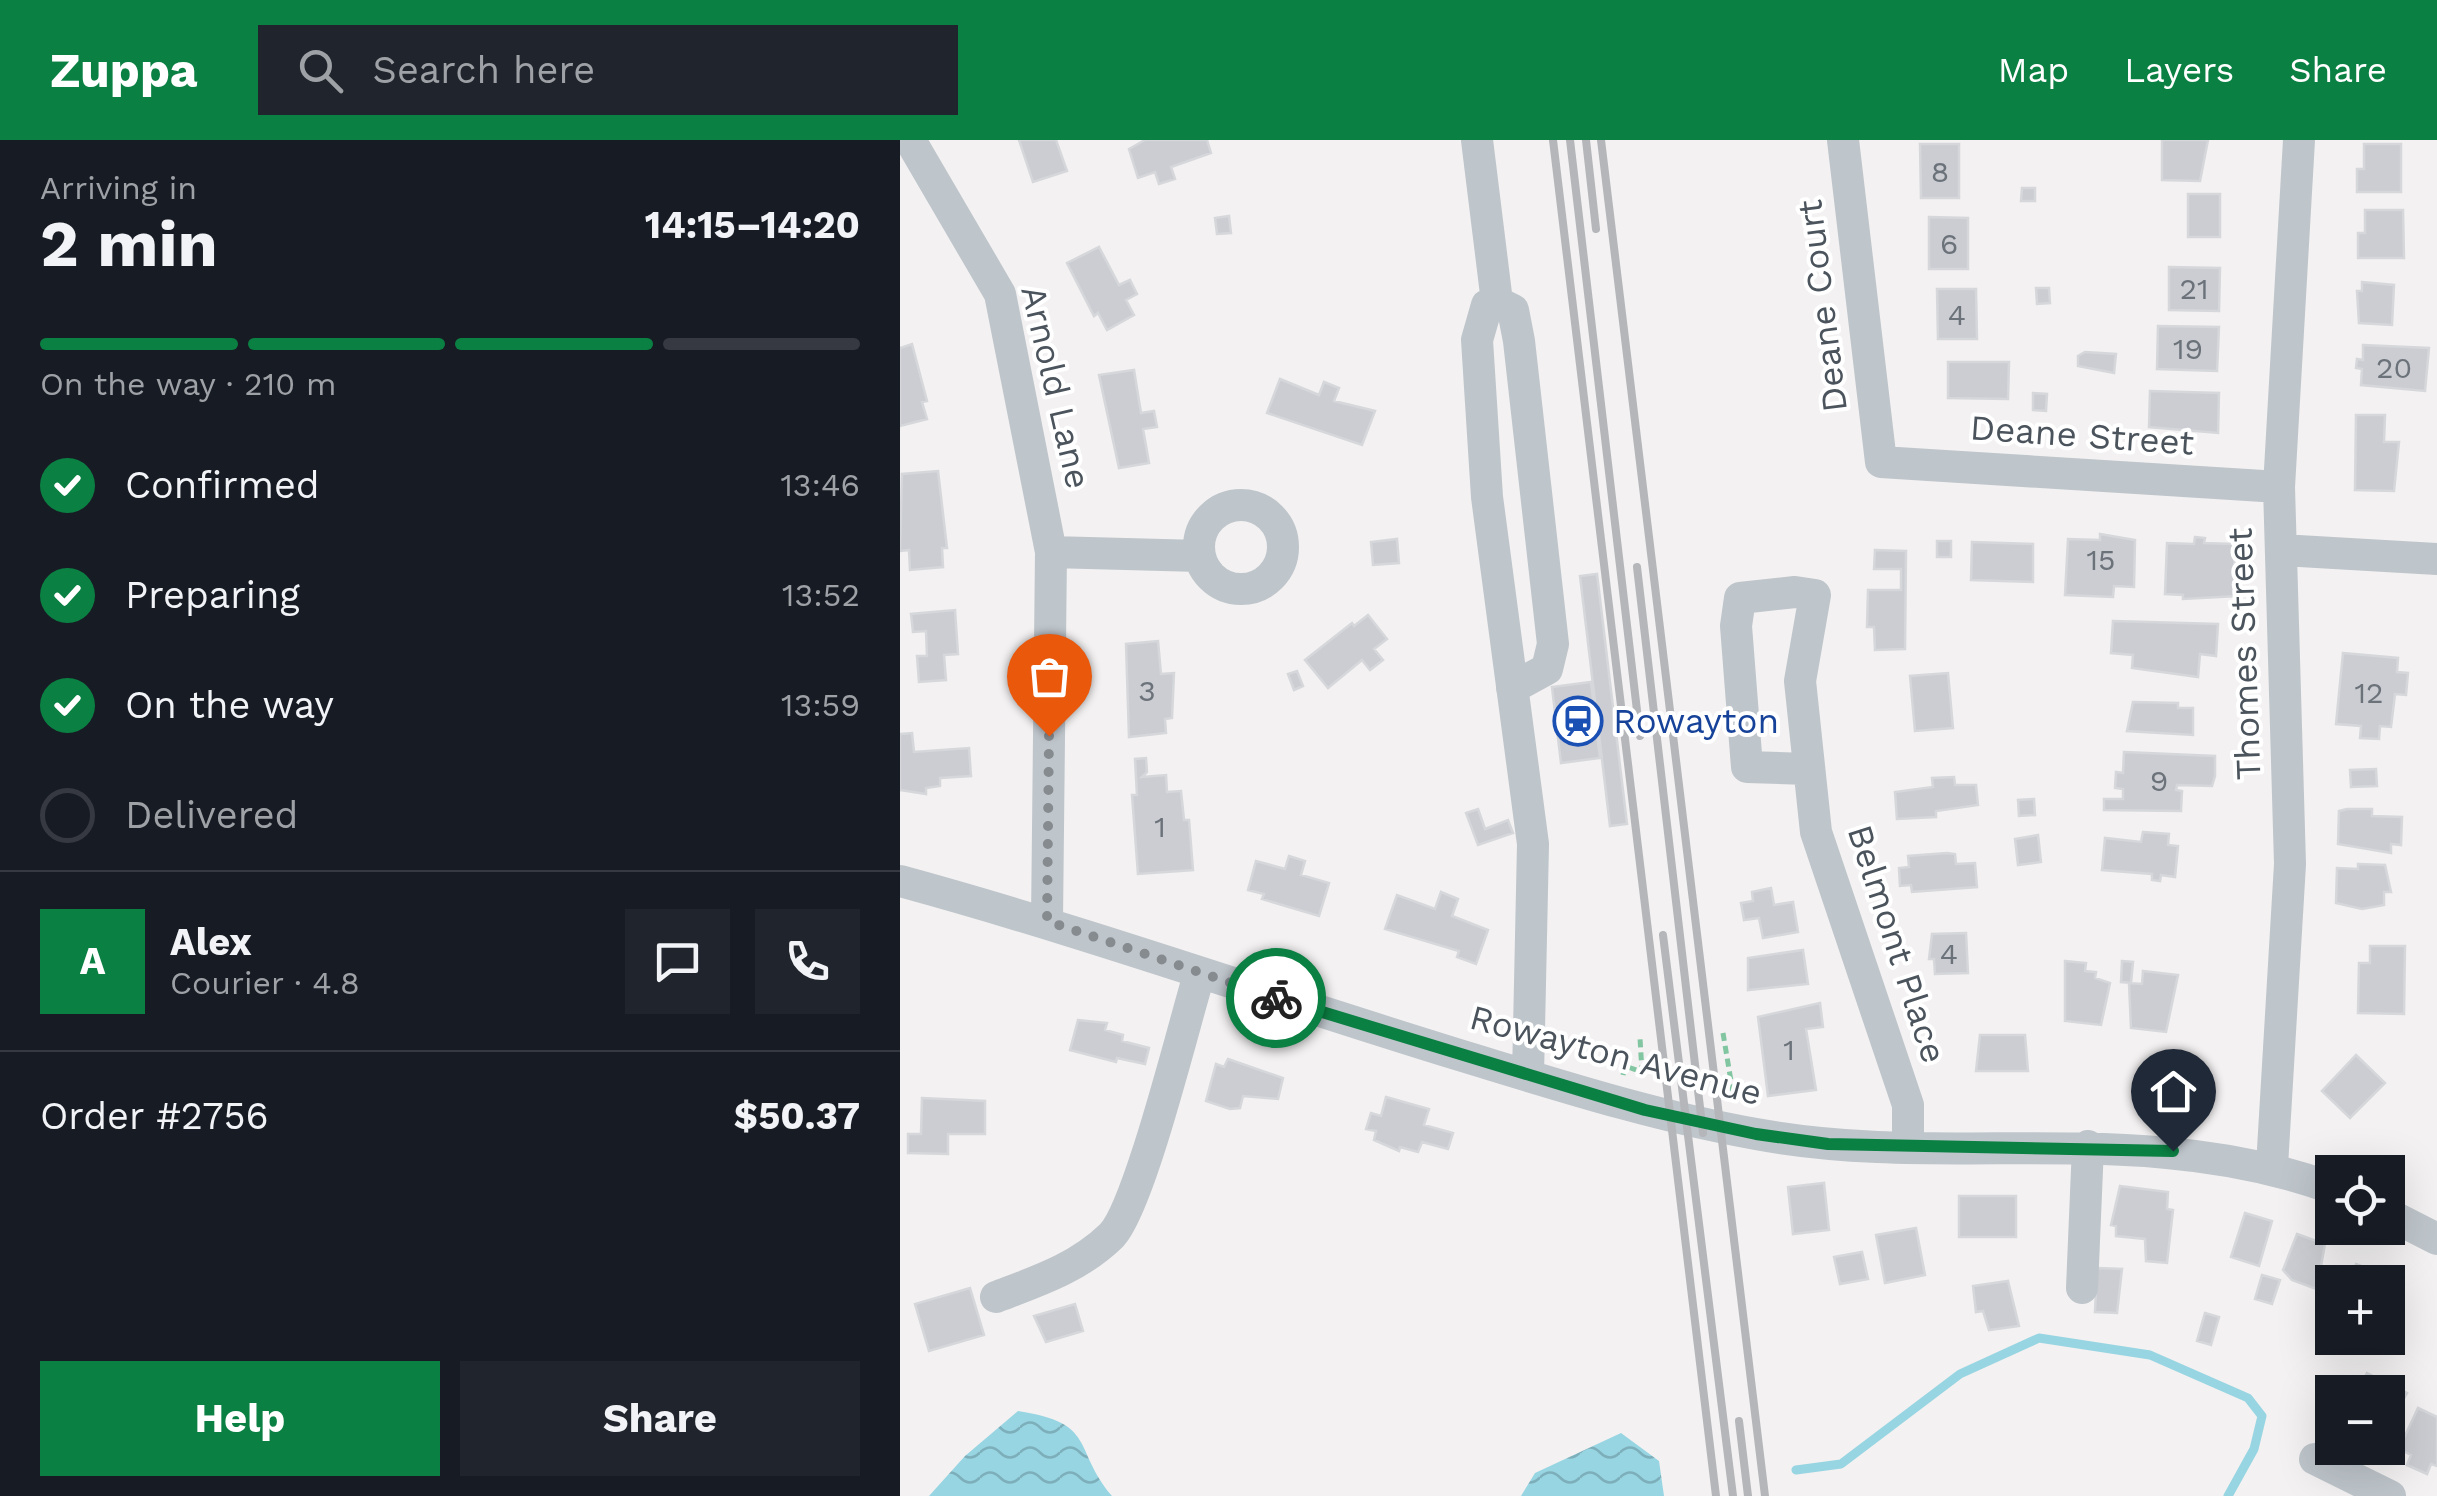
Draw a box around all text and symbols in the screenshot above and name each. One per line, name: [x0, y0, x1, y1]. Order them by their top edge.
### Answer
search box: [258, 25, 958, 115]
text: Zuppa: [50, 42, 198, 99]
icon: search: [293, 43, 348, 98]
text: Search here: [373, 48, 595, 92]
text: Map: [1998, 49, 2069, 91]
text: Layers: [2124, 49, 2234, 91]
text: Share: [2289, 49, 2387, 91]
house number: 8: [1931, 154, 1949, 189]
text: Arriving in: [40, 169, 197, 207]
street label: Deane Court: [1788, 197, 1856, 415]
text: 14:15–14:20: [645, 203, 860, 247]
text: 2 min: [40, 206, 218, 282]
house number: 6: [1940, 226, 1958, 261]
house number: 21: [2179, 271, 2209, 306]
street label: Arnold Lane: [1012, 281, 1100, 493]
house number: 4: [1948, 297, 1966, 332]
house number: 19: [2173, 331, 2203, 366]
house number: 20: [2376, 350, 2412, 385]
text: On the way · 210 m: [40, 365, 337, 403]
street label: Deane Street: [1969, 406, 2196, 464]
icon: check: [40, 458, 95, 513]
text: Confirmed: [125, 463, 320, 507]
text: 13:46: [780, 466, 860, 504]
street label: Thomes Street: [2219, 527, 2269, 781]
house number: 15: [2086, 542, 2116, 577]
icon: check: [40, 568, 95, 623]
text: Preparing: [125, 573, 300, 617]
text: 13:52: [782, 576, 860, 614]
pin: [1007, 634, 1092, 737]
icon: bag: [1022, 649, 1077, 704]
house number: 3: [1138, 673, 1156, 708]
house number: 12: [2354, 675, 2384, 710]
icon: check: [40, 678, 95, 733]
text: On the way: [125, 683, 334, 727]
text: 13:59: [781, 686, 860, 724]
station icon: Rowayton: [1552, 695, 1604, 747]
place label: Rowayton: [1613, 700, 1779, 742]
house number: 9: [2150, 763, 2168, 798]
text: Delivered: [125, 793, 298, 837]
house number: 1: [1154, 809, 1166, 844]
street label: Belmont Place: [1839, 820, 1955, 1068]
button: chat: [625, 909, 730, 1014]
button: phone: [755, 909, 860, 1014]
text: Alex: [170, 920, 252, 964]
house number: 4: [1940, 936, 1958, 971]
text: A: [80, 939, 105, 983]
courier: [1226, 948, 1326, 1048]
text: Courier · 4.8: [170, 964, 360, 1002]
icon: bike: [1249, 971, 1304, 1026]
street label: Rowayton Avenue: [1465, 996, 1767, 1114]
house number: 1: [1783, 1032, 1795, 1067]
pin: [2131, 1049, 2216, 1152]
icon: home: [2146, 1064, 2201, 1119]
text: Order #2756: [40, 1094, 269, 1138]
text: $50.37: [734, 1094, 860, 1138]
map controls: [2315, 1155, 2405, 1465]
button: locate: [2315, 1155, 2405, 1245]
button: +: [2315, 1265, 2405, 1355]
button: Help: [40, 1361, 440, 1476]
button: Share: [460, 1361, 860, 1476]
button: −: [2315, 1375, 2405, 1465]

